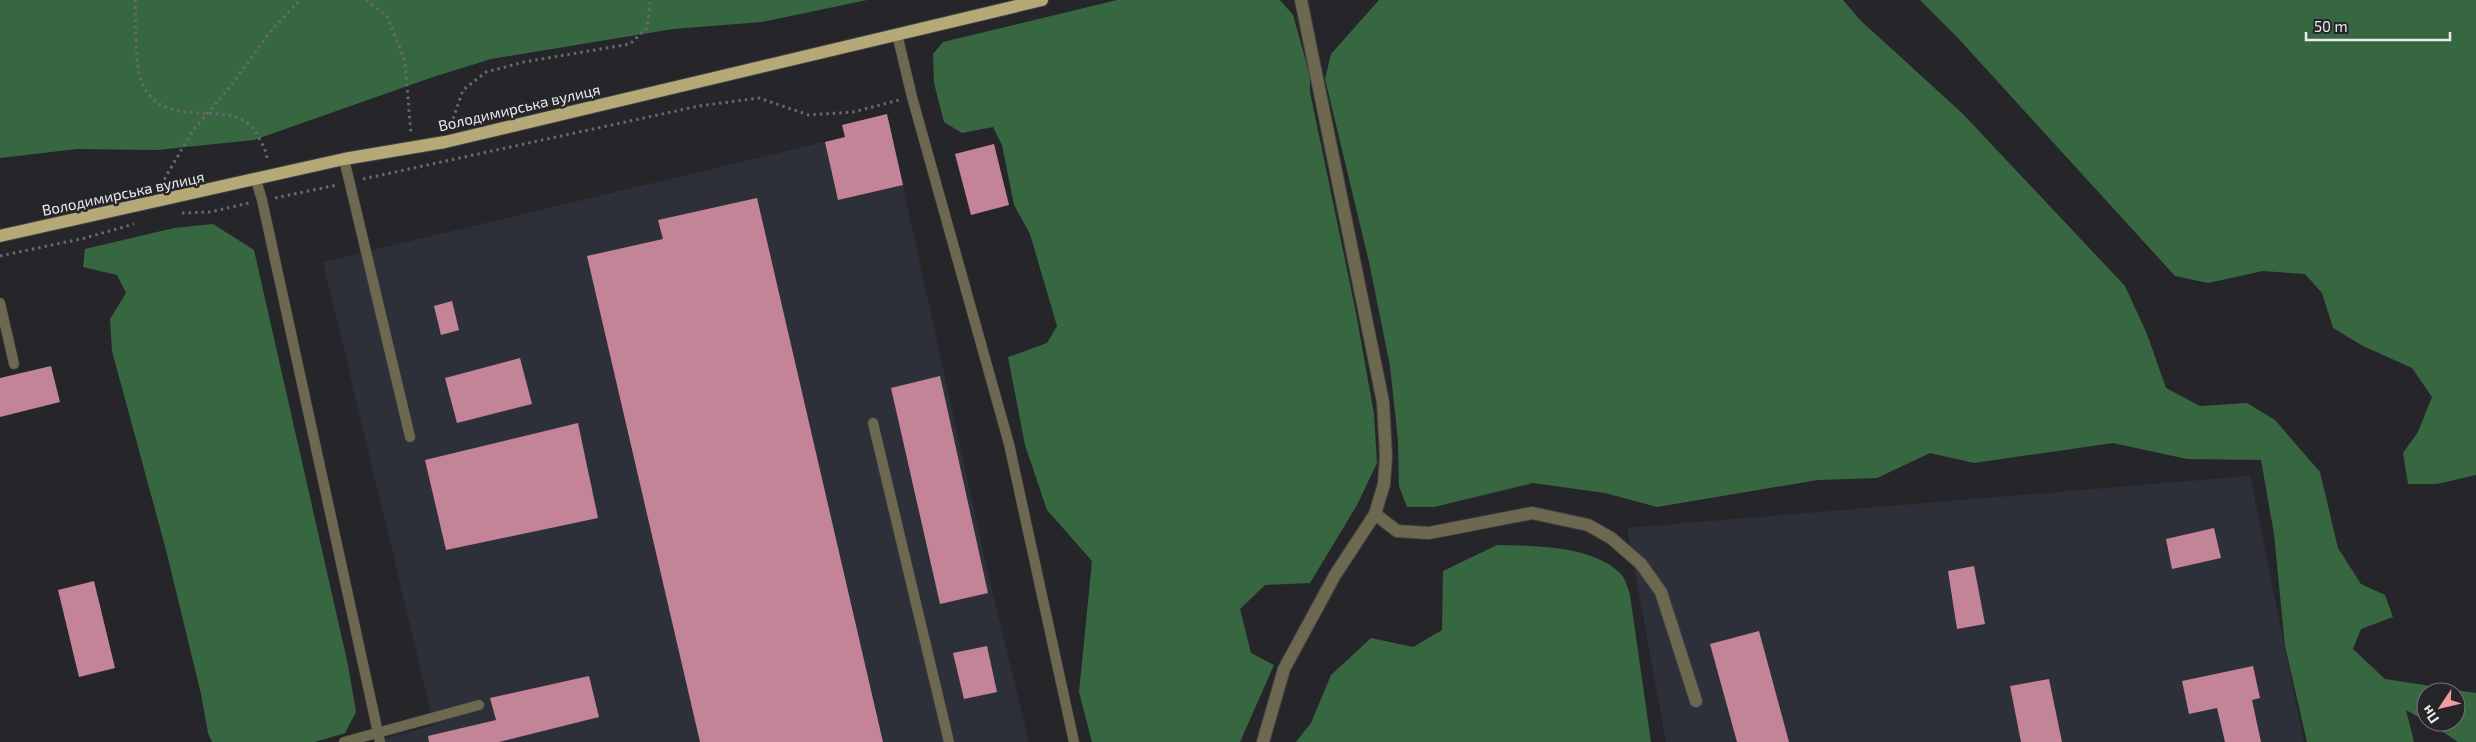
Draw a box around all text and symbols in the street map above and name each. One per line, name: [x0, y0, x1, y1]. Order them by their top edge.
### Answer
scale bar: [2306, 10, 2450, 42]
text: 50 m: [2314, 17, 2348, 35]
street label: Володимирська вулиця: [436, 80, 602, 135]
street label: Володимирська вулиця: [40, 167, 206, 220]
north arrow: [2416, 682, 2466, 732]
text: Пн: [2418, 702, 2442, 727]

